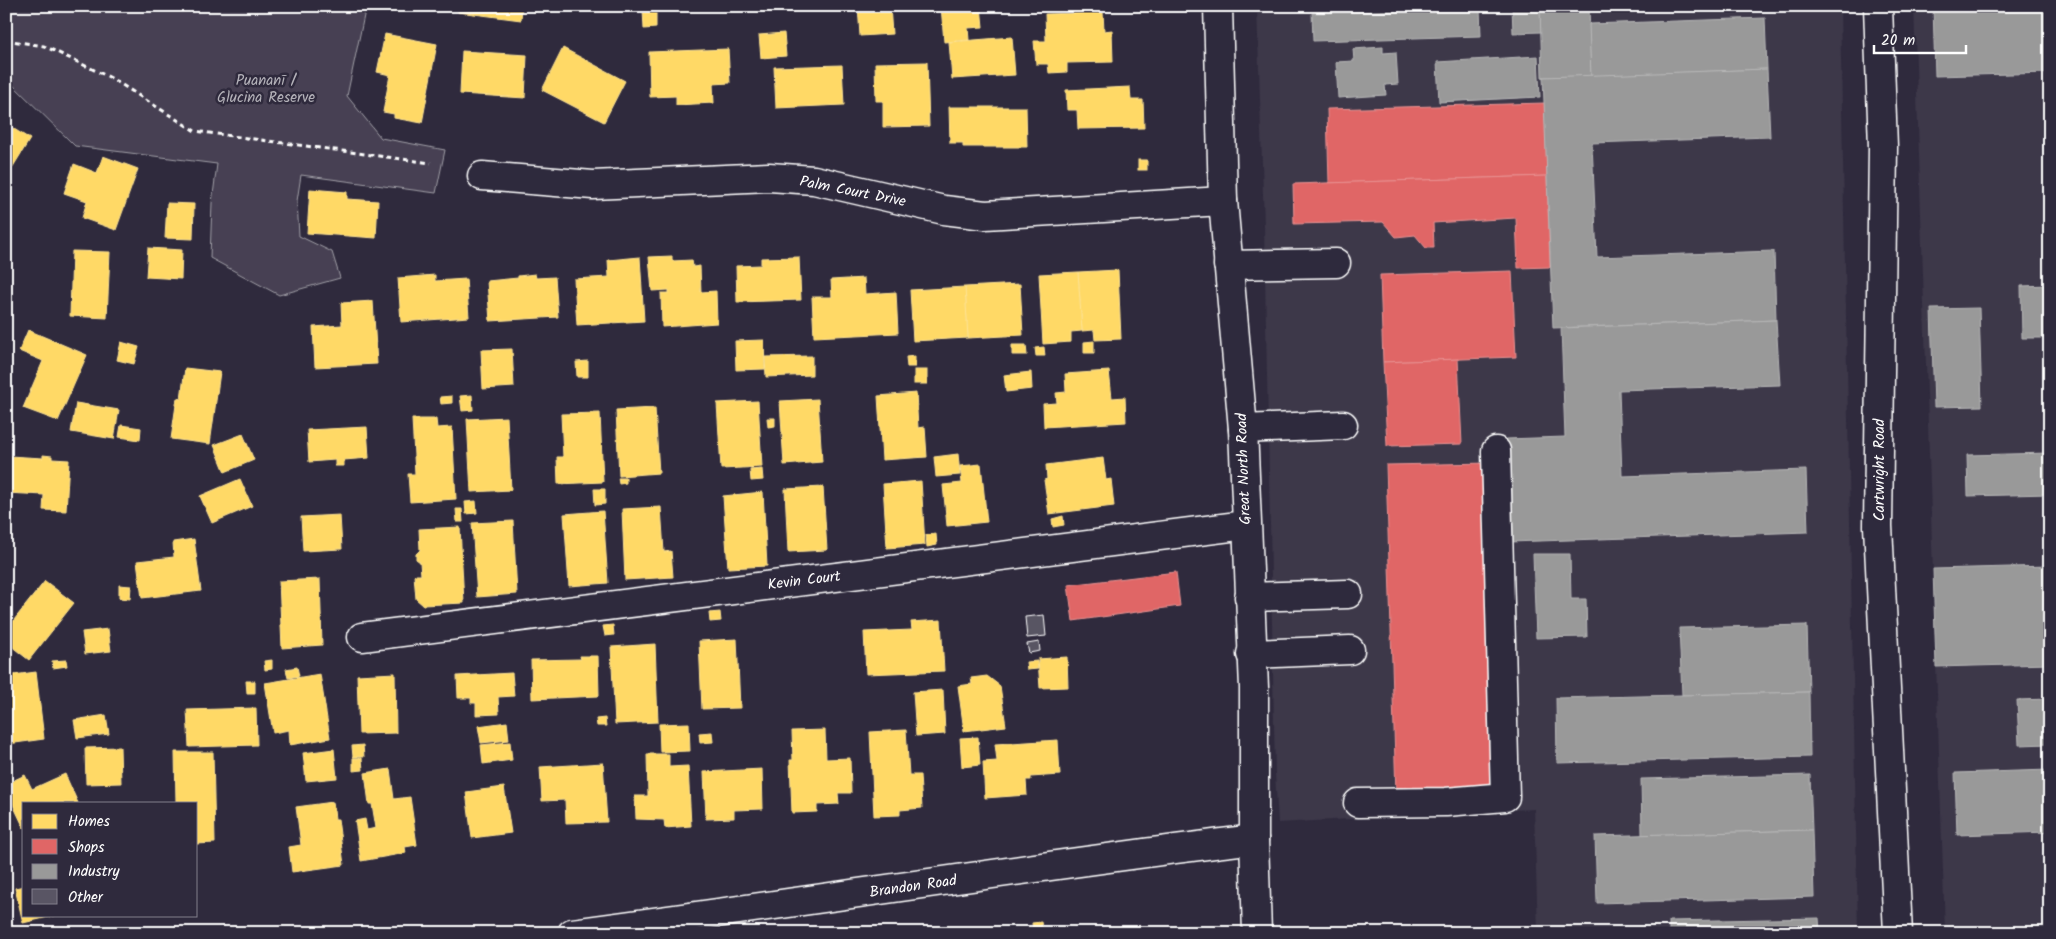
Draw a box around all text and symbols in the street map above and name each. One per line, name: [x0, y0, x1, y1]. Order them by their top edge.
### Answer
scale bar: [1874, 22, 1966, 54]
text: 20 m: [1881, 29, 1915, 53]
park label: Puananī / Glucina Reserve: [217, 69, 315, 110]
street label: Palm Court Drive: [798, 170, 908, 214]
street label: Great North Road: [1230, 412, 1258, 525]
street label: Cartwright Road: [1868, 418, 1892, 521]
street label: Kevin Court: [766, 565, 842, 597]
legend: [22, 802, 198, 916]
text: Homes: [68, 810, 111, 834]
text: Shops: [68, 836, 105, 860]
text: Industry: [68, 860, 121, 884]
street label: Brandon Road: [868, 869, 959, 905]
text: Other: [68, 886, 104, 910]

